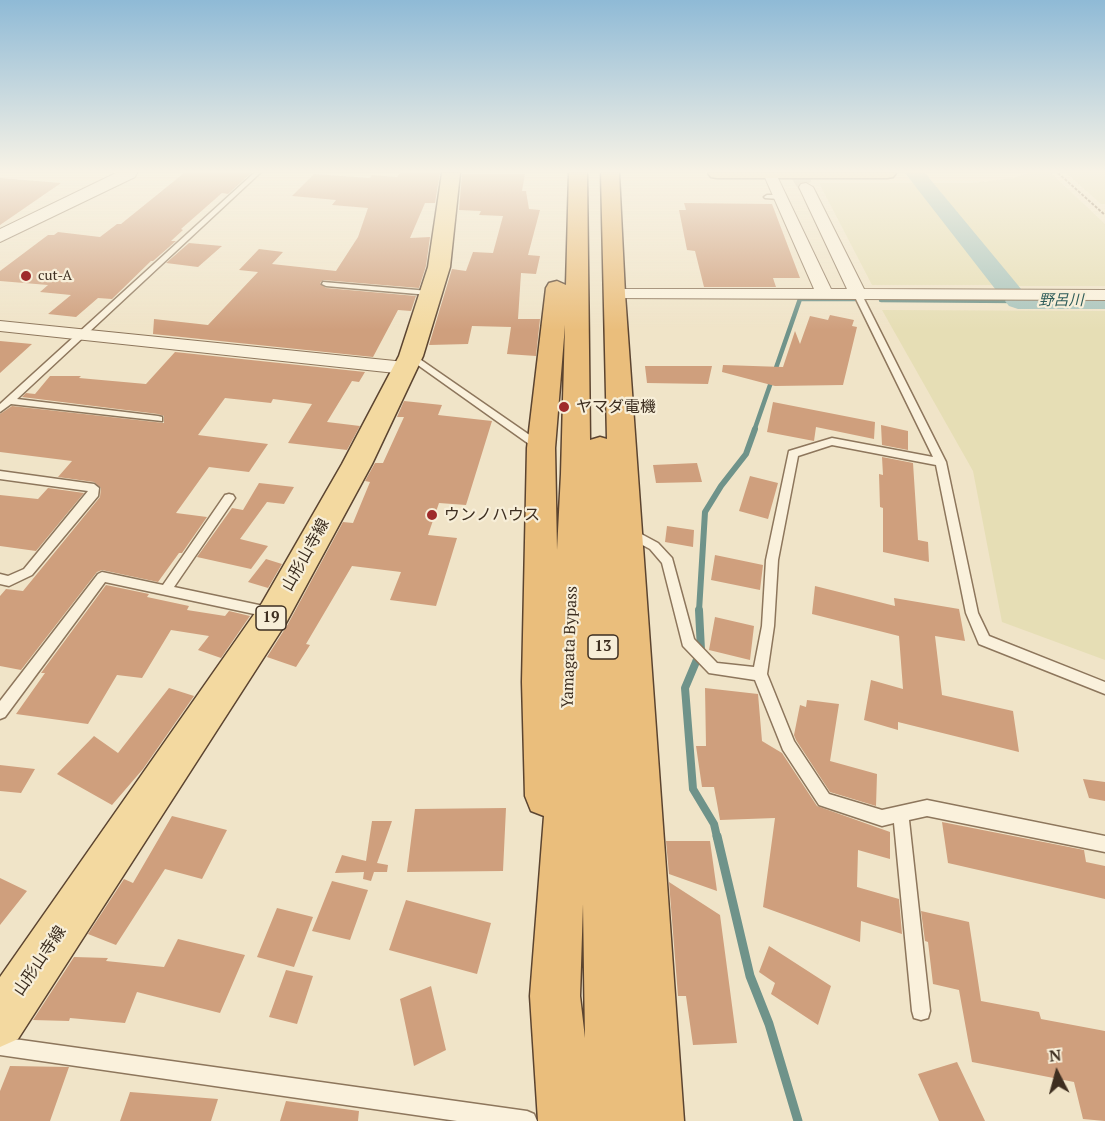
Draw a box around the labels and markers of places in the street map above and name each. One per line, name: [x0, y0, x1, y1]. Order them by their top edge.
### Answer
place label: cut-A: [38, 268, 72, 284]
marker: cut-A: [19, 269, 33, 283]
place label: ヤマダ電機: [576, 397, 656, 417]
marker: ヤマダ電機: [557, 400, 571, 414]
place label: ウンノハウス: [444, 505, 540, 525]
marker: ウンノハウス: [425, 508, 439, 522]

